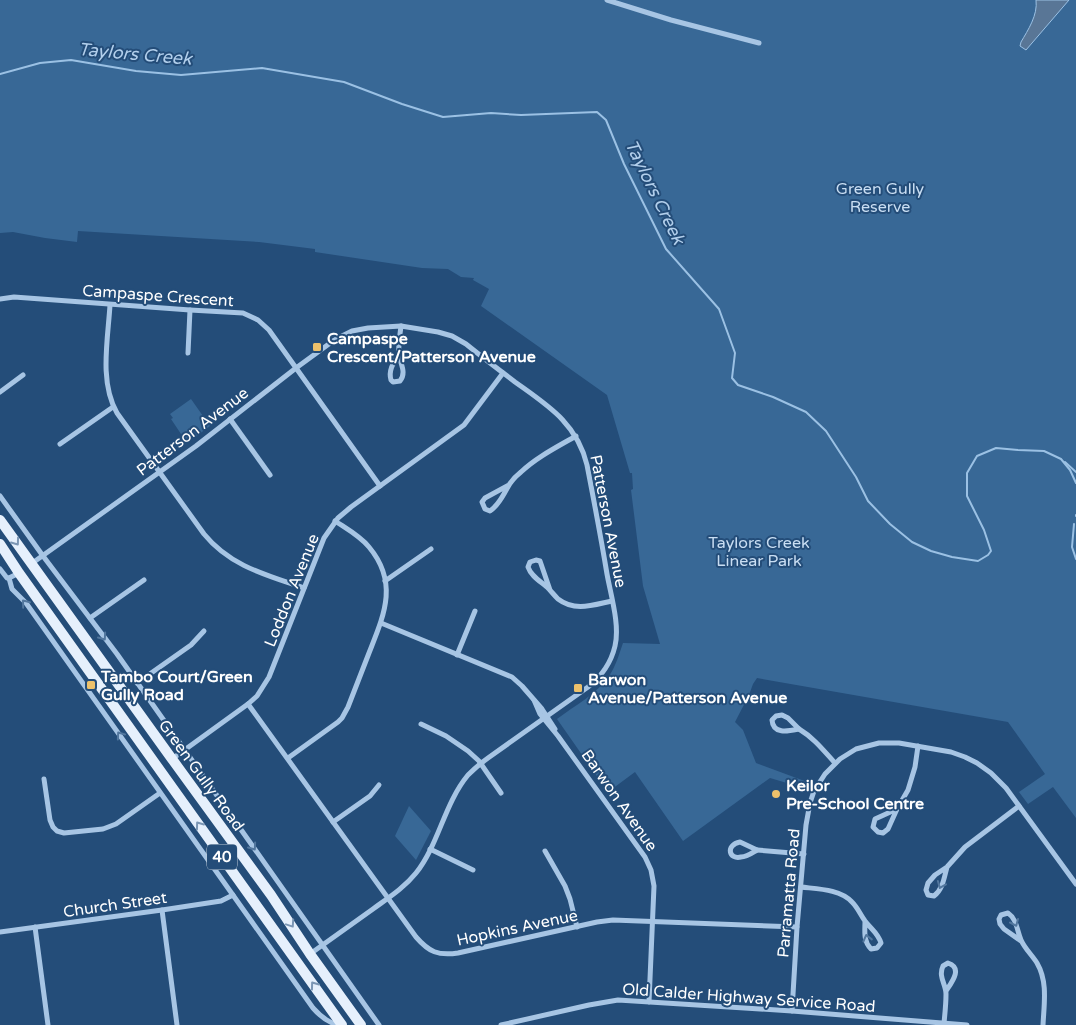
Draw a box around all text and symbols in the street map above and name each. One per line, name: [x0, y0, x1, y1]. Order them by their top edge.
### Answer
water label: Taylors Creek: [77, 38, 194, 70]
water label: Taylors Creek: [620, 136, 690, 249]
park label: Green Gully Reserve: [836, 179, 925, 217]
street label: Campaspe Crescent: [82, 281, 234, 311]
place label: Campaspe Crescent/Patterson Avenue: [327, 329, 536, 367]
marker: Campaspe Crescent/Patterson Avenue: [311, 341, 323, 353]
street label: Patterson Avenue: [133, 383, 253, 480]
street label: Patterson Avenue: [585, 453, 631, 589]
street label: Loddon Avenue: [260, 531, 324, 650]
park label: Taylors Creek Linear Park: [708, 533, 810, 571]
one-way arrow: [10, 536, 19, 546]
one-way arrow: [23, 600, 31, 609]
one-way arrow: [97, 631, 106, 641]
place label: Tambo Court/Green Gully Road: [100, 667, 253, 705]
place label: Barwon Avenue/Patterson Avenue: [588, 670, 787, 708]
marker: Tambo Court/Green Gully Road: [85, 679, 97, 691]
marker: Barwon Avenue/Patterson Avenue: [572, 682, 584, 694]
street label: Green Gully Road: [154, 716, 248, 835]
one-way arrow: [117, 732, 126, 741]
street label: Barwon Avenue: [577, 746, 662, 855]
place label: Keilor Pre-School Centre: [786, 776, 924, 814]
marker: Keilor Pre-School Centre: [770, 788, 782, 800]
one-way arrow: [196, 821, 205, 831]
street label: Parramatta Road: [773, 828, 805, 959]
one-way arrow: [247, 841, 256, 851]
road number: 40: [207, 844, 237, 870]
one-way arrow: [937, 880, 948, 889]
street label: Church Street: [62, 888, 168, 922]
street label: Hopkins Avenue: [455, 905, 580, 951]
one-way arrow: [1008, 917, 1018, 926]
one-way arrow: [284, 919, 294, 928]
one-way arrow: [862, 934, 873, 942]
street label: Old Calder Highway Service Road: [622, 979, 876, 1017]
one-way arrow: [311, 981, 320, 991]

